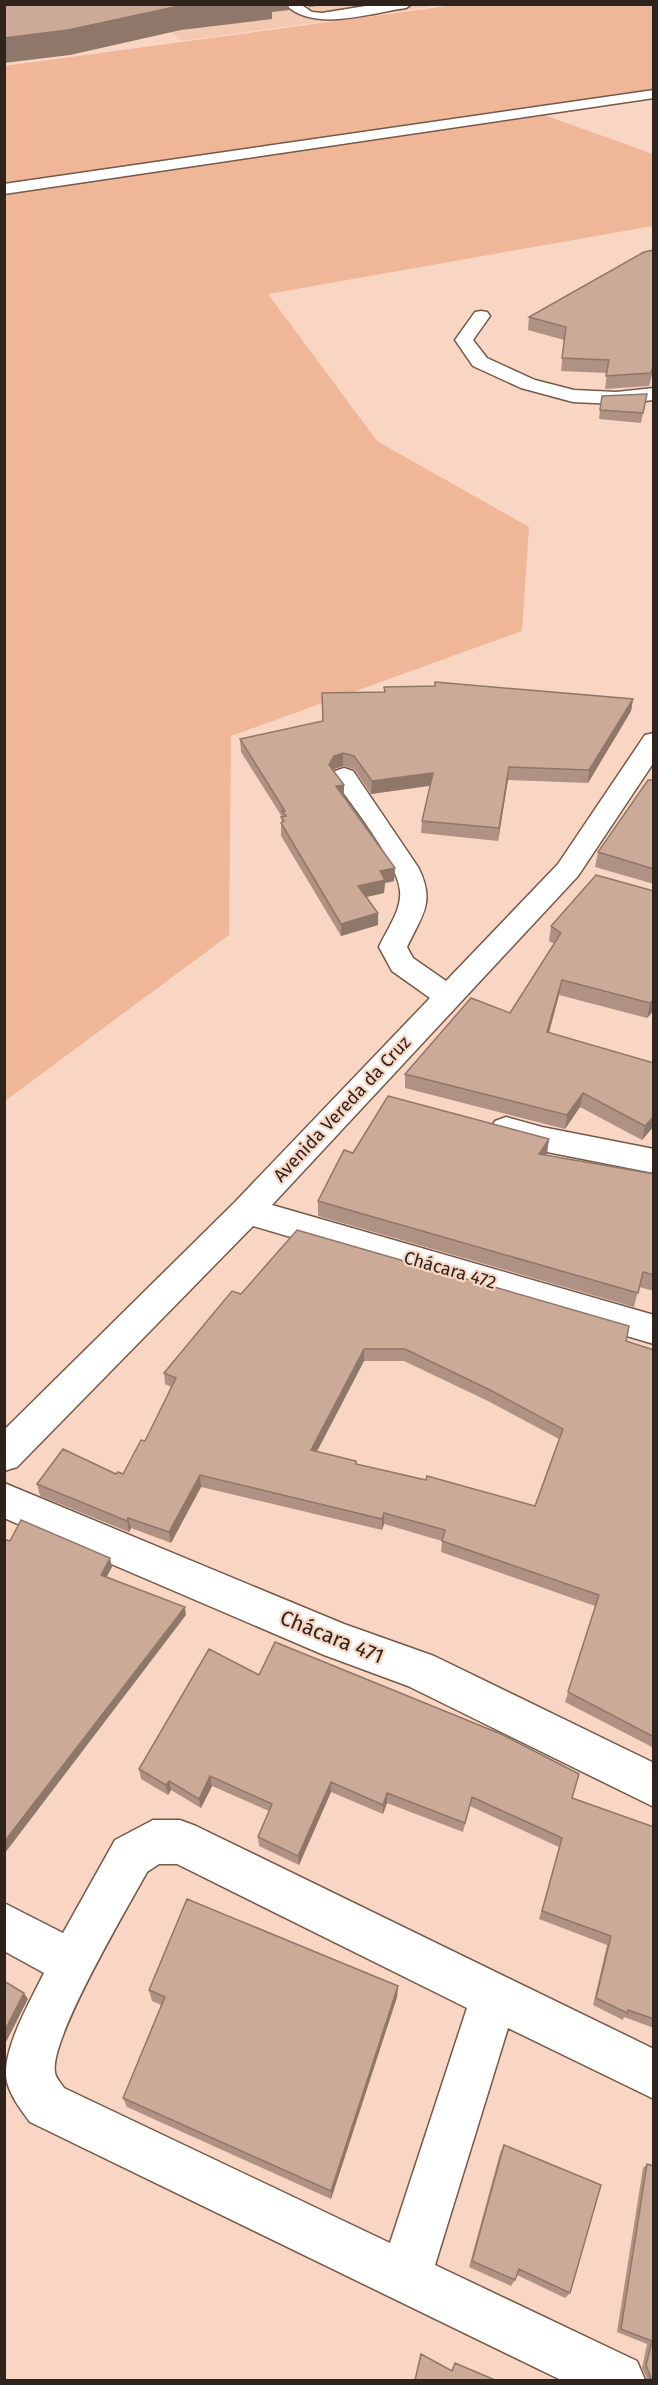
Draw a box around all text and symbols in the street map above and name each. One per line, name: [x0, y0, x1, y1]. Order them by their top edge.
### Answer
street label: Avenida Vereda da Cruz: [269, 1031, 415, 1186]
street label: Chácara 472: [401, 1246, 499, 1294]
street label: Chácara 471: [276, 1604, 388, 1670]

